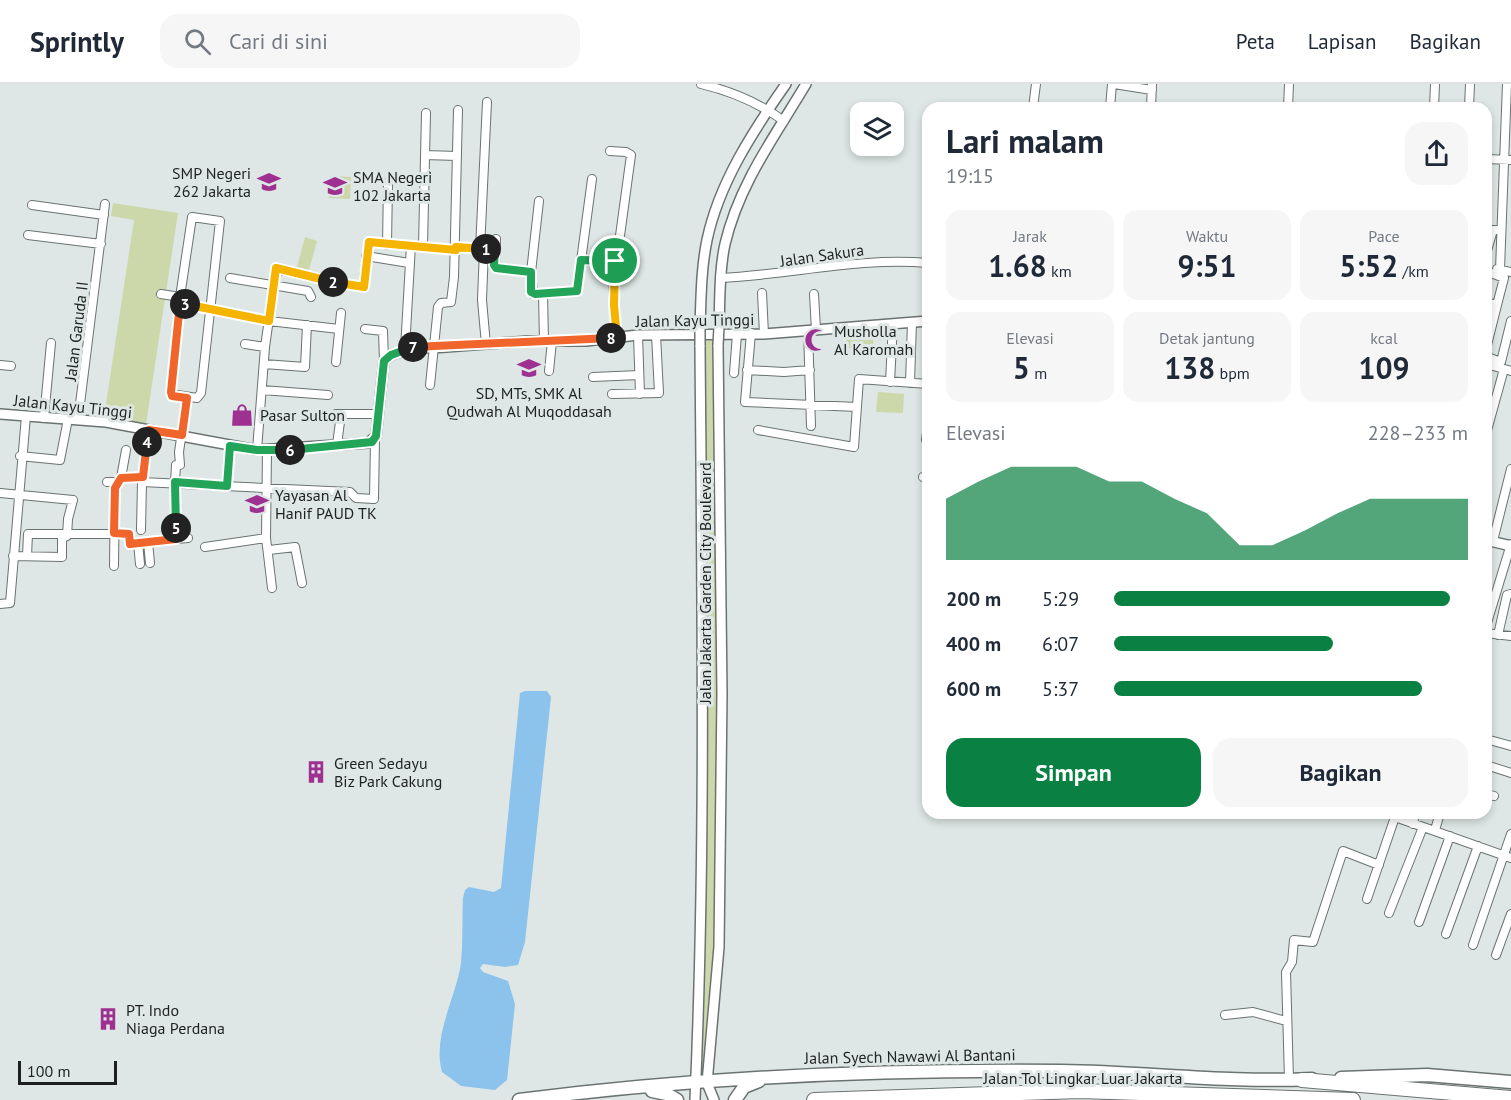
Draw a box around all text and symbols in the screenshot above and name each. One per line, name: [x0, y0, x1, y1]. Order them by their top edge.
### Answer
search box: [160, 14, 580, 68]
text: Sprintly: [30, 23, 124, 60]
icon: search: [181, 25, 214, 58]
text: Cari di sini: [229, 27, 328, 55]
text: Peta: [1236, 28, 1275, 55]
text: Lapisan: [1308, 28, 1376, 55]
text: Bagikan: [1409, 28, 1481, 55]
map controls: [850, 102, 904, 156]
button: layers: [850, 102, 904, 156]
text: Lari malam: [946, 119, 1104, 162]
button: share: [1405, 122, 1468, 185]
place label: SMP Negeri 262 Jakarta: [172, 163, 251, 201]
text: 19:15: [946, 163, 994, 189]
place label: SMA Negeri 102 Jakarta: [353, 167, 432, 205]
school or university icon: SMP Negeri 262 Jakarta: [256, 169, 282, 195]
school or university icon: SMA Negeri 102 Jakarta: [322, 173, 348, 199]
text: Jarak: [1013, 226, 1047, 246]
text: Waktu: [1186, 226, 1228, 246]
text: Pace: [1368, 226, 1400, 246]
pin: 1: [471, 234, 501, 264]
pin: [589, 235, 640, 286]
text: 1: [481, 239, 491, 259]
street label: Jalan Sakura: [778, 239, 865, 271]
icon: arrive: [598, 244, 631, 277]
text: 1.68: [988, 246, 1047, 285]
text: 9:51: [1177, 246, 1237, 285]
text: 5:52: [1339, 246, 1398, 285]
text: km: [1047, 261, 1072, 281]
text: /km: [1398, 261, 1429, 281]
pin: 2: [318, 267, 348, 297]
text: 2: [328, 272, 338, 292]
street label: Jalan Garuda II: [60, 280, 92, 383]
pin: 3: [170, 289, 200, 319]
text: 3: [180, 294, 190, 314]
street label: Jalan Kayu Tinggi: [634, 309, 755, 331]
place label: Musholla Al Karomah: [834, 321, 913, 359]
pin: 8: [596, 323, 626, 353]
mosque icon: Musholla Al Karomah: [803, 327, 829, 353]
text: 8: [606, 328, 616, 348]
text: Elevasi: [1006, 328, 1054, 348]
text: Detak jantung: [1159, 328, 1255, 348]
text: kcal: [1370, 328, 1398, 348]
pin: 7: [398, 332, 428, 362]
text: 7: [408, 337, 418, 357]
text: 5: [1013, 348, 1030, 387]
text: 138: [1164, 348, 1215, 387]
text: 109: [1358, 348, 1410, 387]
school or university icon: SD, MTs, SMK Al Qudwah Al Muqoddasah: [516, 355, 542, 381]
text: m: [1030, 363, 1047, 383]
text: bpm: [1215, 363, 1250, 383]
place label: SD, MTs, SMK Al Qudwah Al Muqoddasah: [446, 383, 612, 421]
street label: Jalan Kayu Tinggi: [12, 390, 133, 422]
shop icon: Pasar Sulton: [229, 402, 255, 428]
place label: Pasar Sulton: [260, 405, 345, 425]
text: Elevasi: [946, 420, 1006, 446]
text: 228–233 m: [1368, 420, 1468, 446]
pin: 4: [132, 427, 162, 457]
text: 4: [142, 432, 152, 452]
pin: 6: [275, 435, 305, 465]
text: 6: [285, 440, 295, 460]
street label: Jalan Jakarta Garden City Boulevard: [695, 462, 715, 705]
place label: Yayasan Al Hanif PAUD TK: [275, 485, 377, 523]
school or university icon: Yayasan Al Hanif PAUD TK: [244, 491, 270, 517]
pin: 5: [161, 513, 191, 543]
text: 5: [171, 518, 181, 538]
text: 200 m: [946, 586, 1001, 612]
text: 5:29: [1042, 586, 1079, 612]
text: 400 m: [946, 631, 1001, 657]
text: 6:07: [1042, 631, 1079, 657]
text: 600 m: [946, 676, 1001, 702]
text: 5:37: [1042, 676, 1079, 702]
button: Simpan: [946, 738, 1201, 807]
button: Bagikan: [1213, 738, 1468, 807]
place label: Green Sedayu Biz Park Cakung: [334, 753, 442, 791]
building icon: Green Sedayu Biz Park Cakung: [303, 759, 329, 785]
place label: PT. Indo Niaga Perdana: [126, 1000, 225, 1038]
building icon: PT. Indo Niaga Perdana: [95, 1006, 121, 1032]
street label: Jalan Syech Nawawi Al Bantani: [803, 1044, 1016, 1068]
scale bar: [18, 1058, 117, 1086]
text: 100 m: [27, 1061, 70, 1081]
street label: Jalan Tol Lingkar Luar Jakarta: [983, 1068, 1183, 1088]

